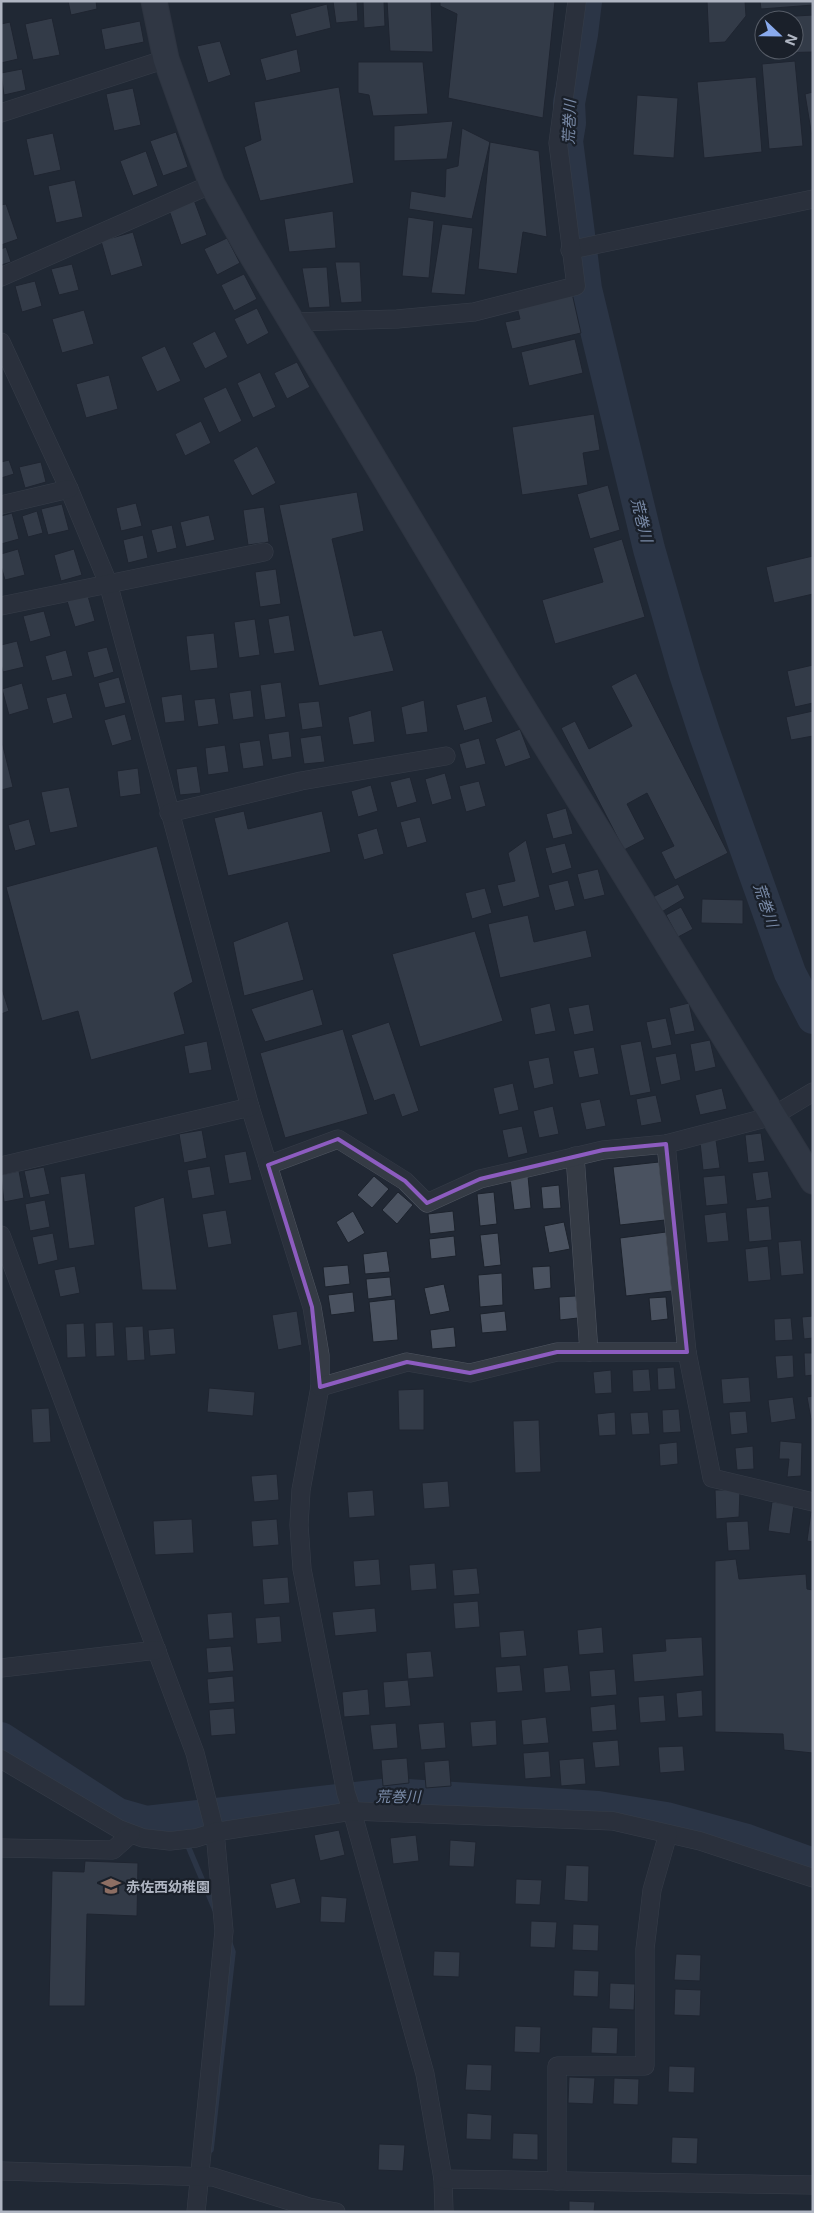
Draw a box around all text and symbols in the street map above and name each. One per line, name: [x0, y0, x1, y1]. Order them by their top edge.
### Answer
north arrow: [754, 10, 804, 60]
text: N: [782, 32, 801, 48]
water label: 荒巻川: [559, 97, 579, 145]
water label: 荒巻川: [627, 496, 657, 546]
water label: 荒巻川: [750, 881, 783, 931]
water label: 荒巻川: [375, 1787, 422, 1806]
school or university icon: 赤佐西幼稚園: [100, 1875, 122, 1897]
place label: 赤佐西幼稚園: [126, 1878, 210, 1895]

